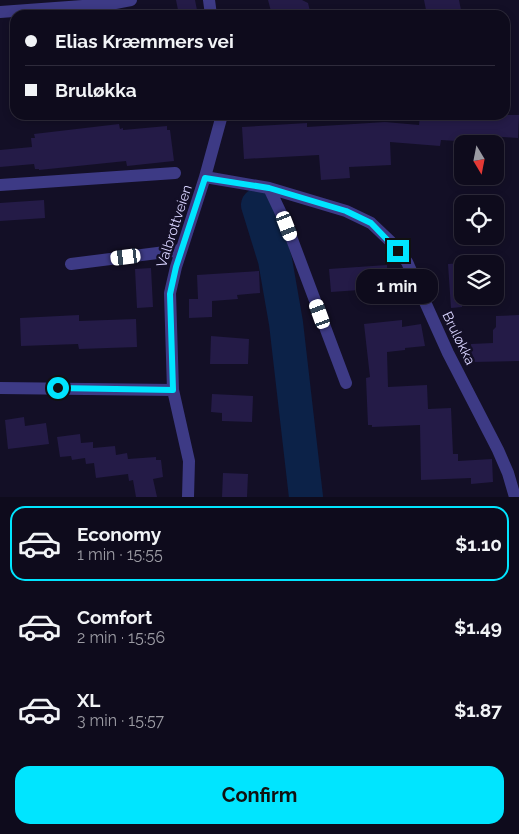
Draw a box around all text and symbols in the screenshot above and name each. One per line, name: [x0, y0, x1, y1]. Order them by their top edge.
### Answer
text: Elias Kræmmers vei: [55, 30, 234, 52]
text: Bruløkka: [55, 79, 137, 101]
north arrow: [454, 135, 504, 185]
map controls: [454, 135, 504, 305]
street label: Valbrottveien: [153, 183, 195, 269]
button: locate: [454, 195, 504, 245]
car: [274, 209, 299, 243]
route end: [387, 240, 409, 262]
car: [110, 248, 141, 266]
button: layers: [454, 255, 504, 305]
callout: 1 min: [357, 268, 439, 304]
text: 1 min: [377, 277, 417, 296]
car: [307, 297, 332, 331]
street label: Bruløkka: [439, 309, 479, 367]
route start: [47, 377, 69, 399]
icon: car: [17, 521, 62, 566]
text: Economy: [77, 523, 161, 545]
text: $1.10: [455, 533, 502, 555]
text: 1 min · 15:55: [77, 545, 163, 564]
icon: car: [17, 604, 62, 649]
text: Comfort: [77, 606, 152, 628]
text: $1.49: [454, 616, 502, 638]
text: 2 min · 15:56: [77, 628, 165, 647]
icon: car: [17, 687, 62, 732]
text: XL: [77, 689, 100, 711]
text: $1.87: [454, 699, 502, 721]
text: 3 min · 15:57: [77, 711, 164, 730]
button: Confirm: [15, 766, 504, 824]

